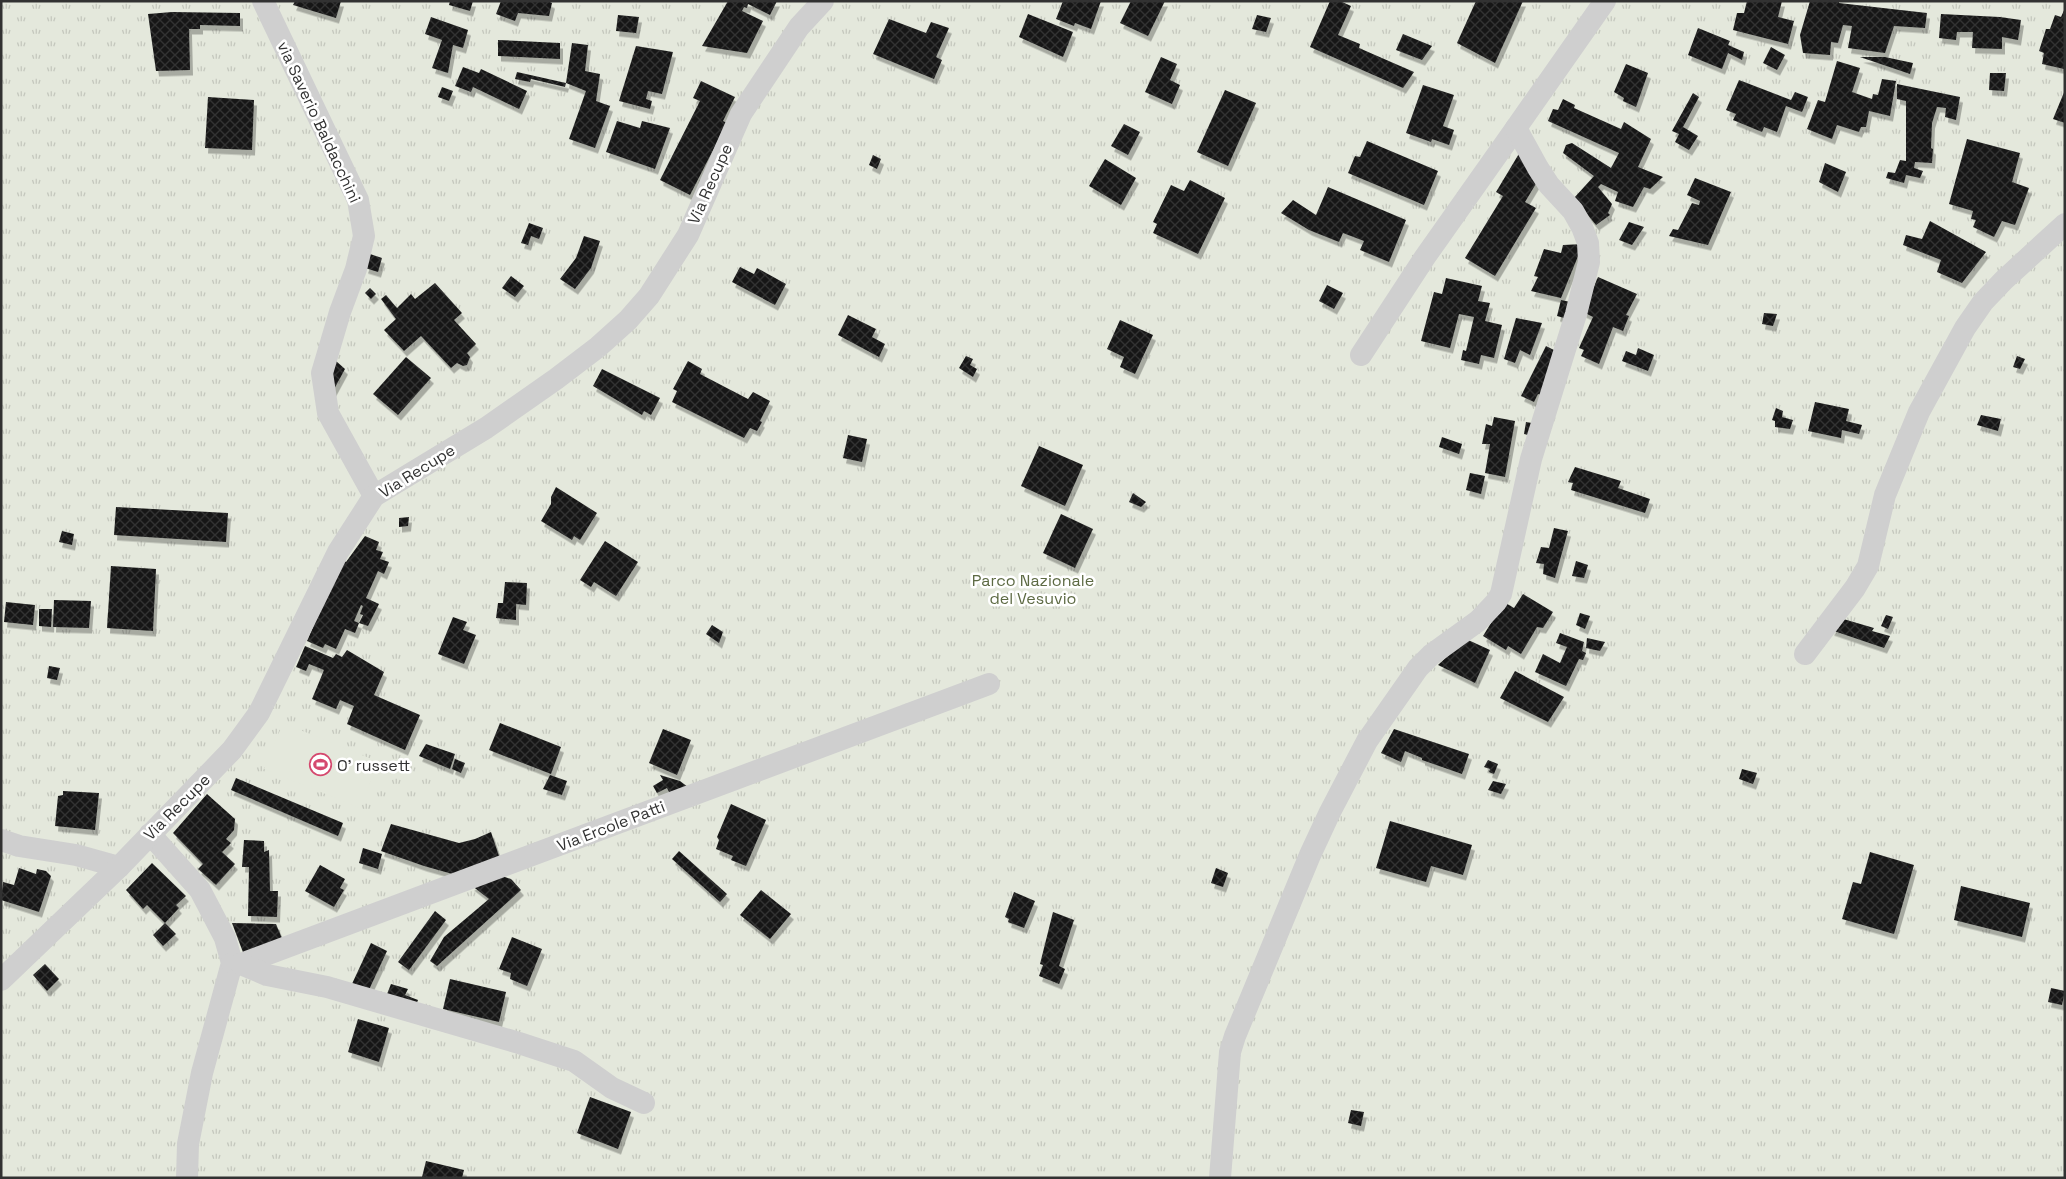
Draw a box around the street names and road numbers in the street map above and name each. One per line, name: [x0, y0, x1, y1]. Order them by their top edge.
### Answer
street label: via Saverio Baldacchini: [272, 38, 366, 206]
street label: Via Recupe: [683, 141, 737, 227]
street label: Via Recupe: [375, 439, 459, 503]
street label: Via Recupe: [139, 769, 215, 845]
street label: Via Ercole Patti: [554, 796, 668, 856]

